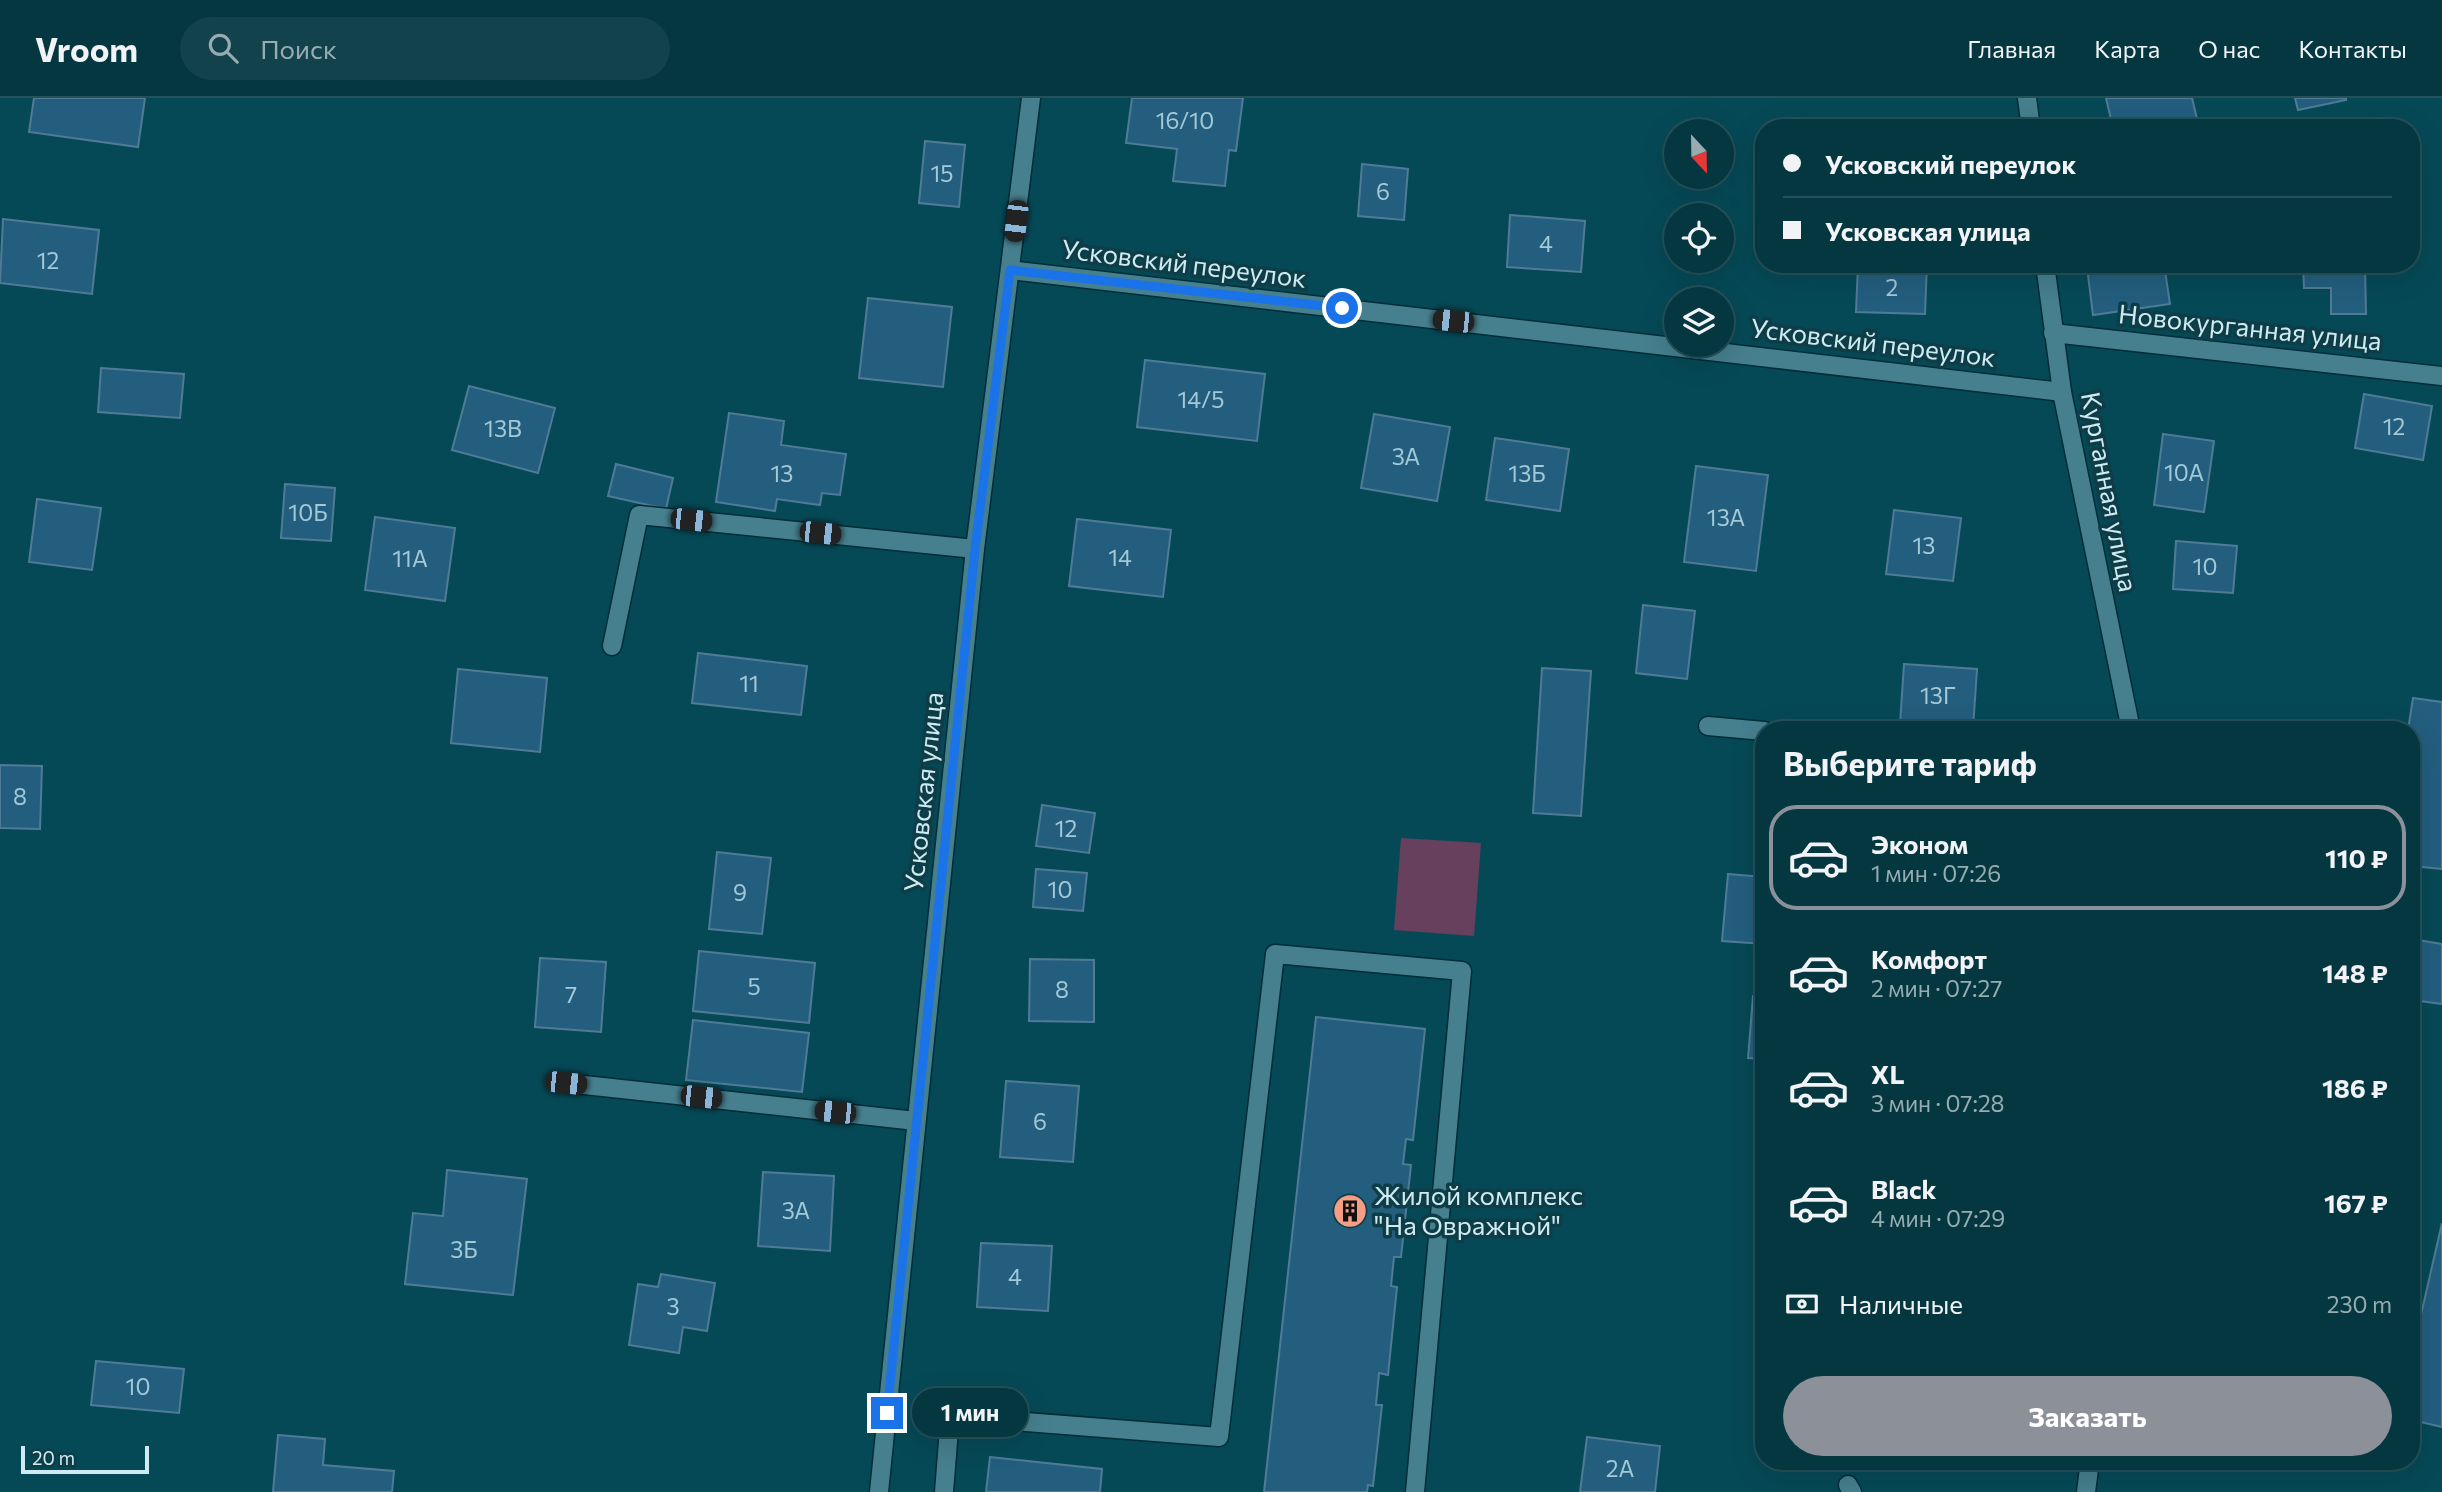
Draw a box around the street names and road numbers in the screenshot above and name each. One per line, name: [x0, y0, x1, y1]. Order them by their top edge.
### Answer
street label: Усковский переулок: [1060, 232, 1308, 293]
street label: Новокурганная улица: [2117, 297, 2383, 356]
street label: Усковский переулок: [1749, 311, 1997, 372]
street label: Курганная улица: [2076, 389, 2145, 594]
street label: Усковская улица: [897, 690, 948, 893]

